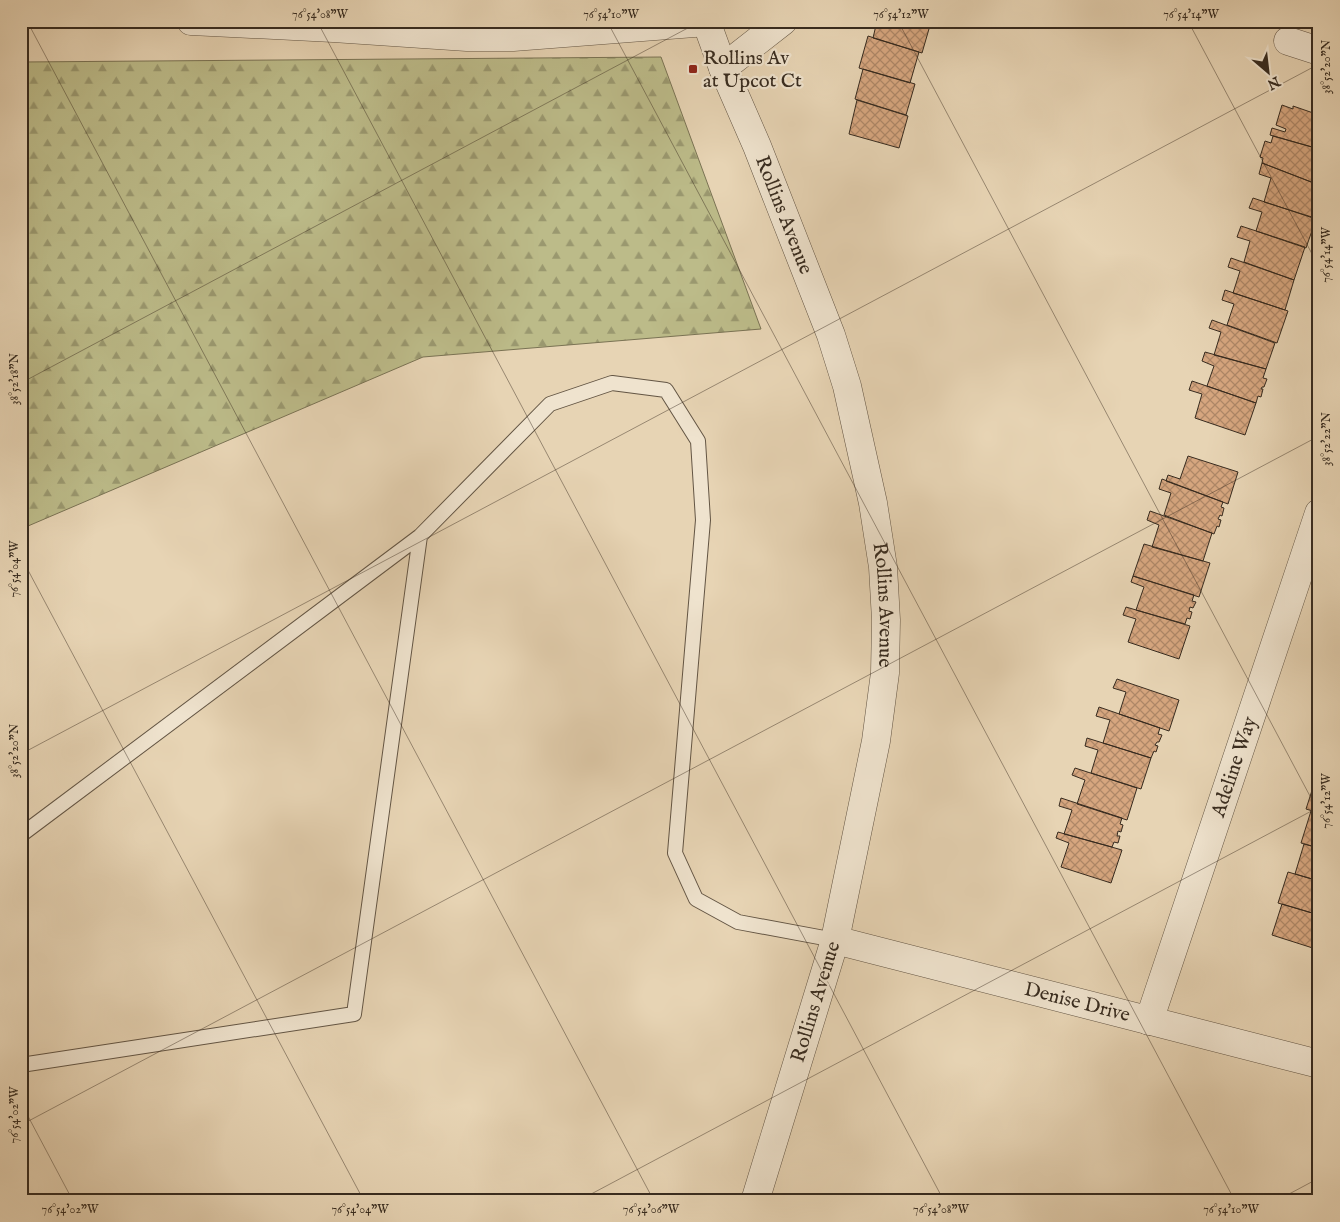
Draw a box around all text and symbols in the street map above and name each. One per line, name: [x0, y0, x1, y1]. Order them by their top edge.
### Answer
text: 76°54'08"W: [292, 7, 349, 22]
text: 76°54'10"W: [583, 7, 639, 22]
text: 76°54'12"W: [873, 7, 929, 22]
text: 76°54'14"W: [1163, 7, 1219, 22]
text: 38°52'20"N: [1319, 39, 1334, 94]
place label: Rollins Av at Upcot Ct: [703, 46, 802, 94]
north arrow: [1242, 48, 1292, 98]
marker: Rollins Av at Upcot Ct: [687, 63, 699, 75]
text: N: [1264, 71, 1284, 93]
street label: Rollins Avenue: [749, 152, 818, 278]
text: 76°54'14"W: [1319, 227, 1334, 283]
text: 38°52'18"N: [7, 353, 22, 405]
text: 38°52'22"N: [1319, 411, 1334, 466]
text: 76°54'04"W: [7, 540, 22, 598]
street label: Rollins Avenue: [867, 541, 899, 668]
street label: Adeline Way: [1205, 713, 1263, 821]
text: 38°52'20"N: [7, 723, 22, 778]
text: 76°54'12"W: [1319, 773, 1334, 829]
street label: Rollins Avenue: [786, 938, 846, 1066]
street label: Denise Drive: [1022, 976, 1133, 1028]
text: 76°54'02"W: [7, 1086, 22, 1143]
text: 76°54'02"W: [42, 1202, 99, 1217]
text: 76°54'04"W: [331, 1202, 389, 1217]
text: 76°54'06"W: [623, 1202, 680, 1217]
text: 76°54'08"W: [913, 1202, 970, 1217]
text: 76°54'10"W: [1203, 1202, 1259, 1217]

